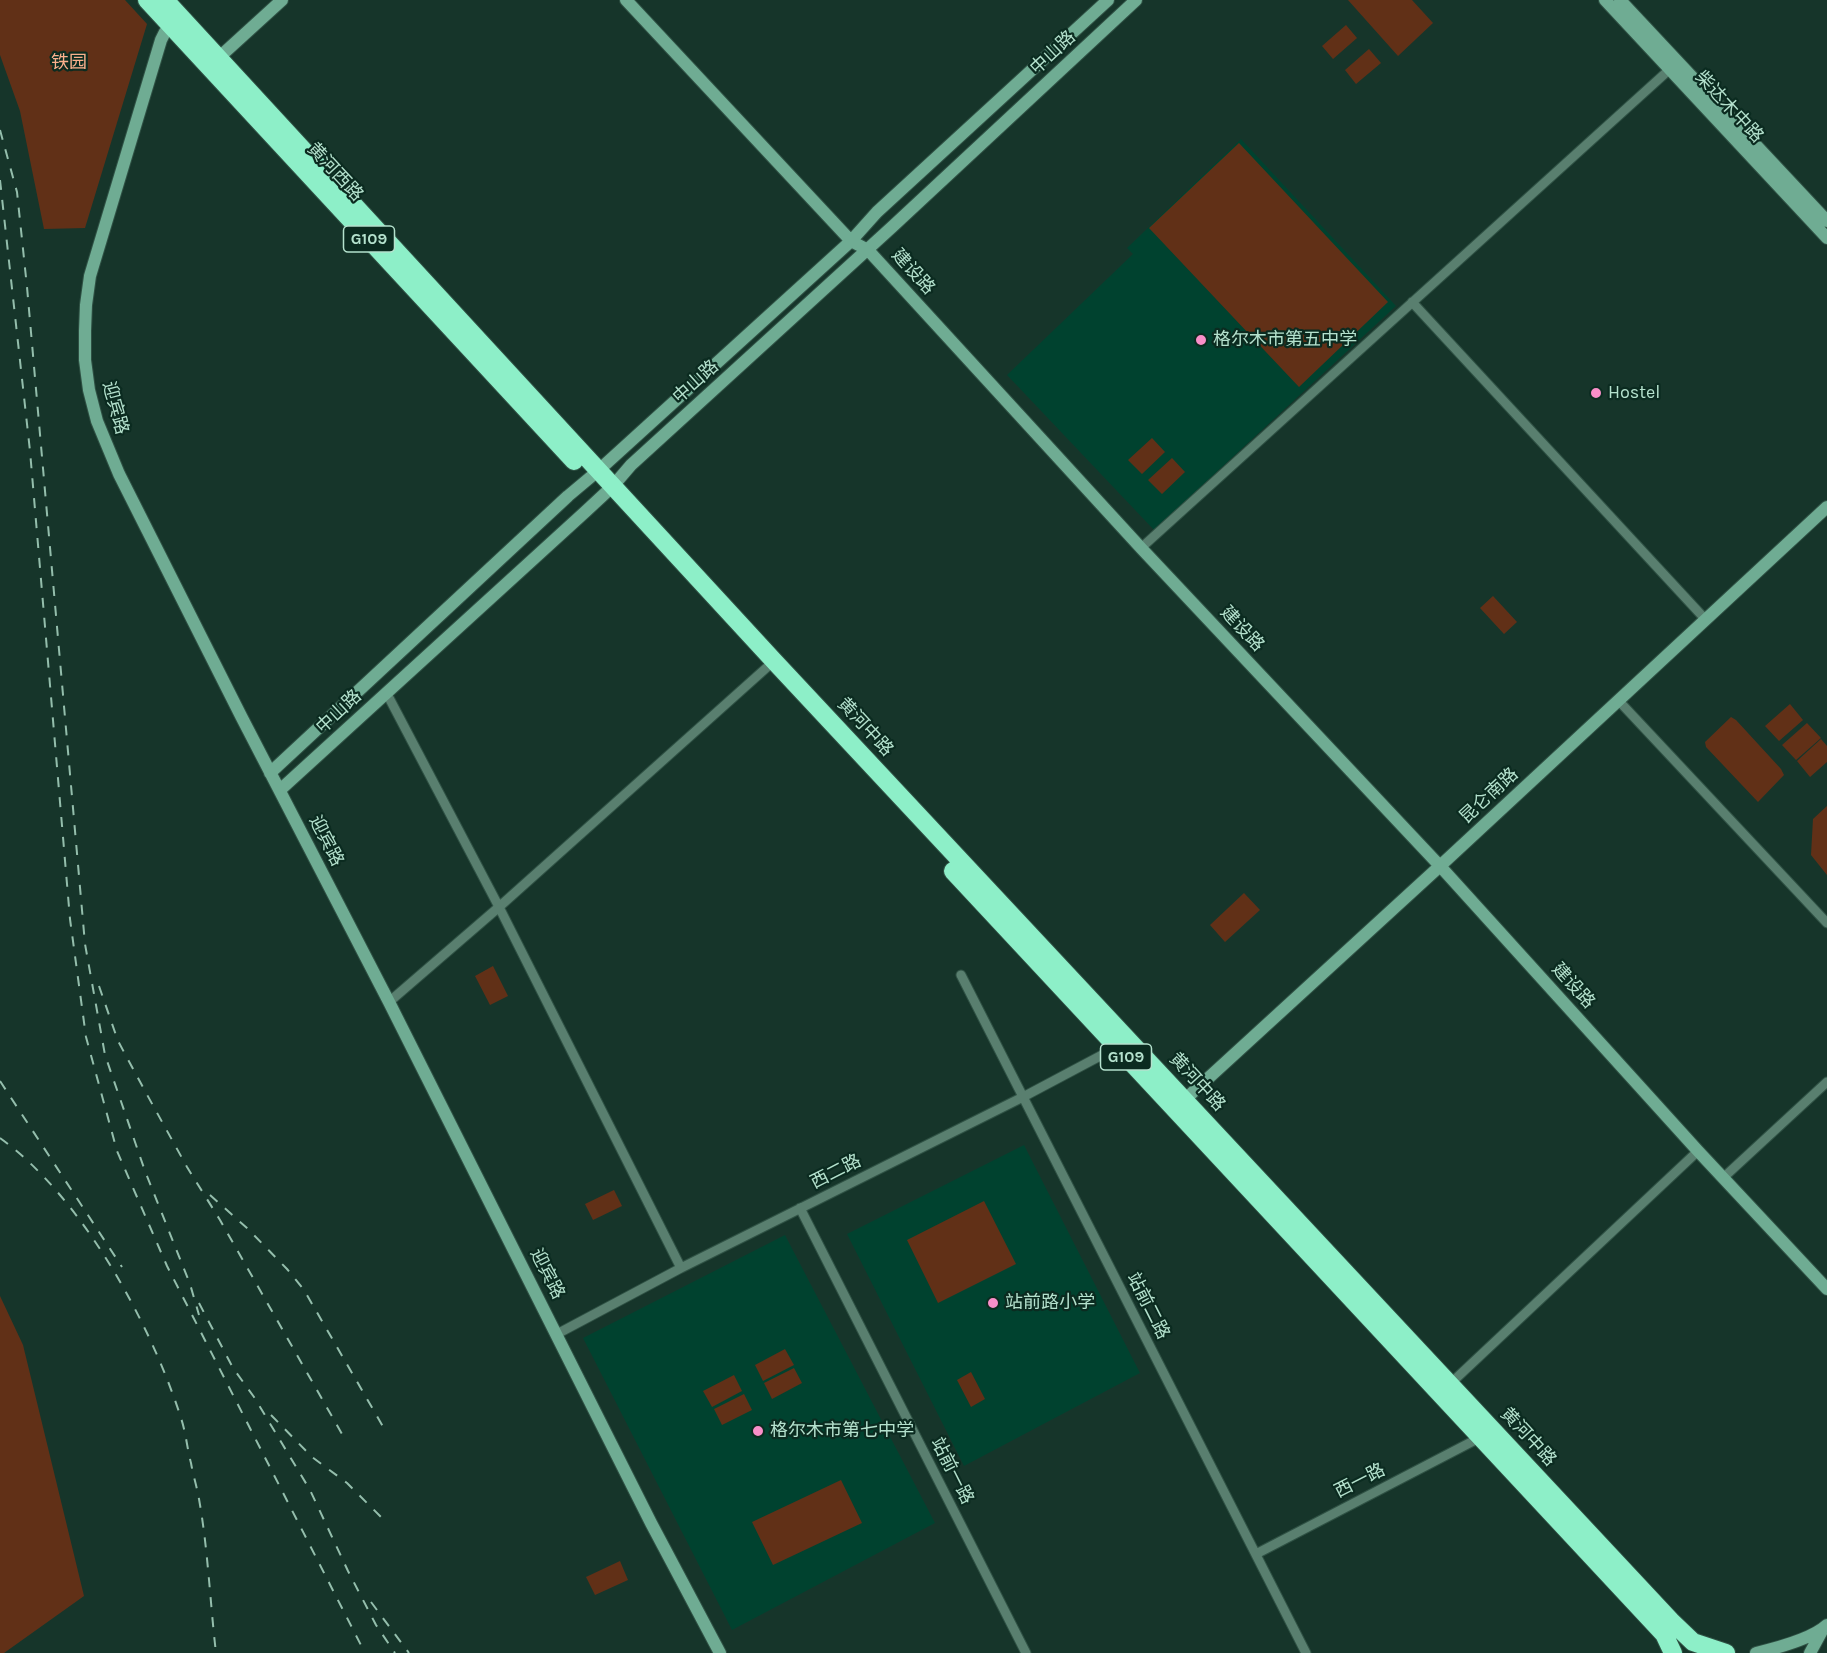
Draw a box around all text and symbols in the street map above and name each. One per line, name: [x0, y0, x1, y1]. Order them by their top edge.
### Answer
street label: 中山路: [1026, 27, 1080, 79]
park label: 铁园: [51, 52, 87, 74]
street label: 柴达木中路: [1690, 67, 1768, 147]
street label: 黄河西路: [303, 138, 367, 206]
road number: G109: [344, 226, 394, 252]
street label: 建设路: [887, 245, 939, 299]
place label: 格尔木市第五中学: [1213, 329, 1357, 351]
marker: 格尔木市第五中学: [1194, 333, 1208, 347]
street label: 中山路: [669, 356, 723, 408]
street label: 迎宾路: [98, 379, 132, 437]
place label: Hostel: [1608, 382, 1660, 404]
marker: Hostel: [1589, 386, 1603, 400]
street label: 建设路: [1216, 602, 1268, 656]
street label: 中山路: [312, 686, 366, 738]
street label: 黄河中路: [833, 693, 897, 761]
street label: 昆仑南路: [1455, 764, 1523, 828]
street label: 迎宾路: [304, 812, 348, 870]
street label: 建设路: [1547, 959, 1599, 1013]
road number: G109: [1100, 1044, 1152, 1070]
street label: 黄河中路: [1165, 1048, 1229, 1116]
street label: 西二路: [807, 1150, 865, 1194]
street label: 迎宾路: [525, 1245, 569, 1303]
street label: 站前二路: [1122, 1269, 1174, 1343]
place label: 站前路小学: [1005, 1292, 1095, 1314]
marker: 站前路小学: [986, 1296, 1000, 1310]
street label: 黄河中路: [1496, 1403, 1560, 1471]
place label: 格尔木市第七中学: [770, 1420, 914, 1442]
marker: 格尔木市第七中学: [751, 1424, 765, 1438]
street label: 站前一路: [926, 1434, 978, 1508]
street label: 西一路: [1331, 1459, 1389, 1503]

